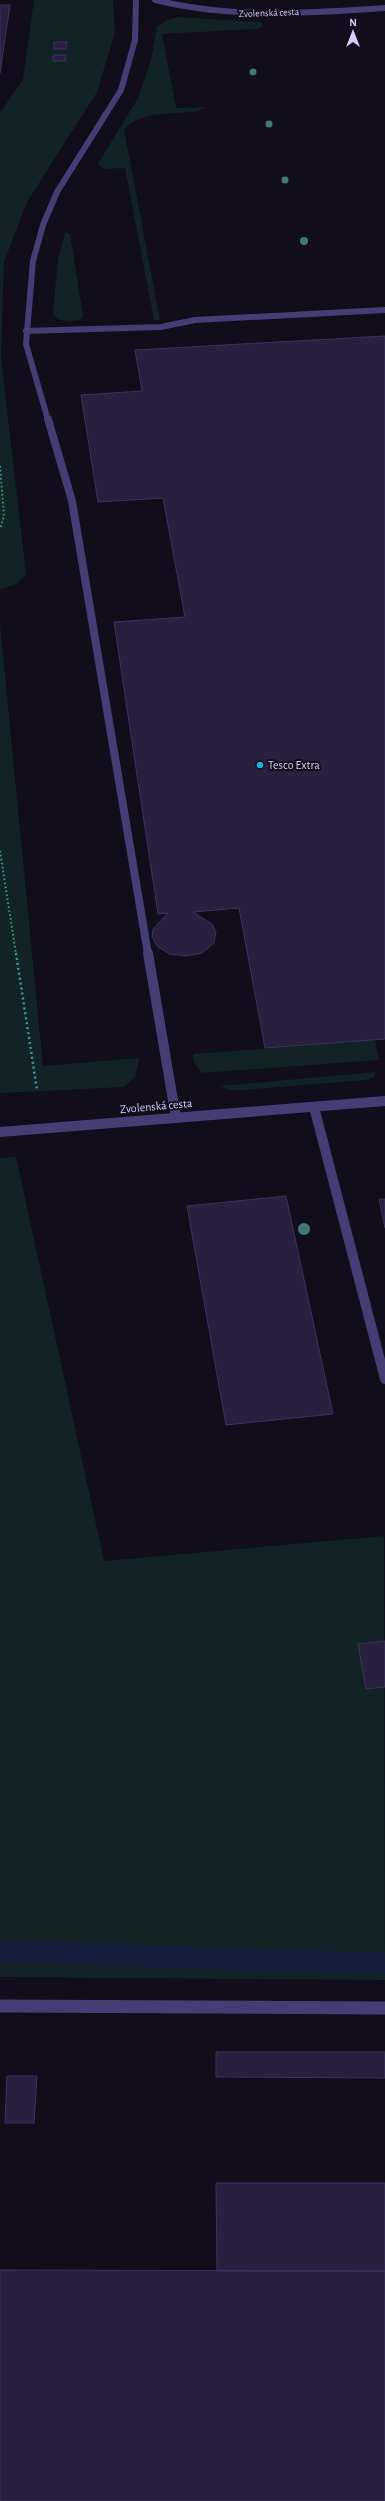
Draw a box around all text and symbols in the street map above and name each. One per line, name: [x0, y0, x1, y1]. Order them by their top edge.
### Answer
street label: Zvolenská cesta: [239, 7, 300, 19]
north arrow: [333, 12, 373, 52]
text: N: [349, 17, 357, 28]
place label: Tesco Extra: [268, 759, 320, 771]
marker: Tesco Extra: [255, 760, 265, 770]
street label: Zvolenská cesta: [119, 1097, 193, 1115]

